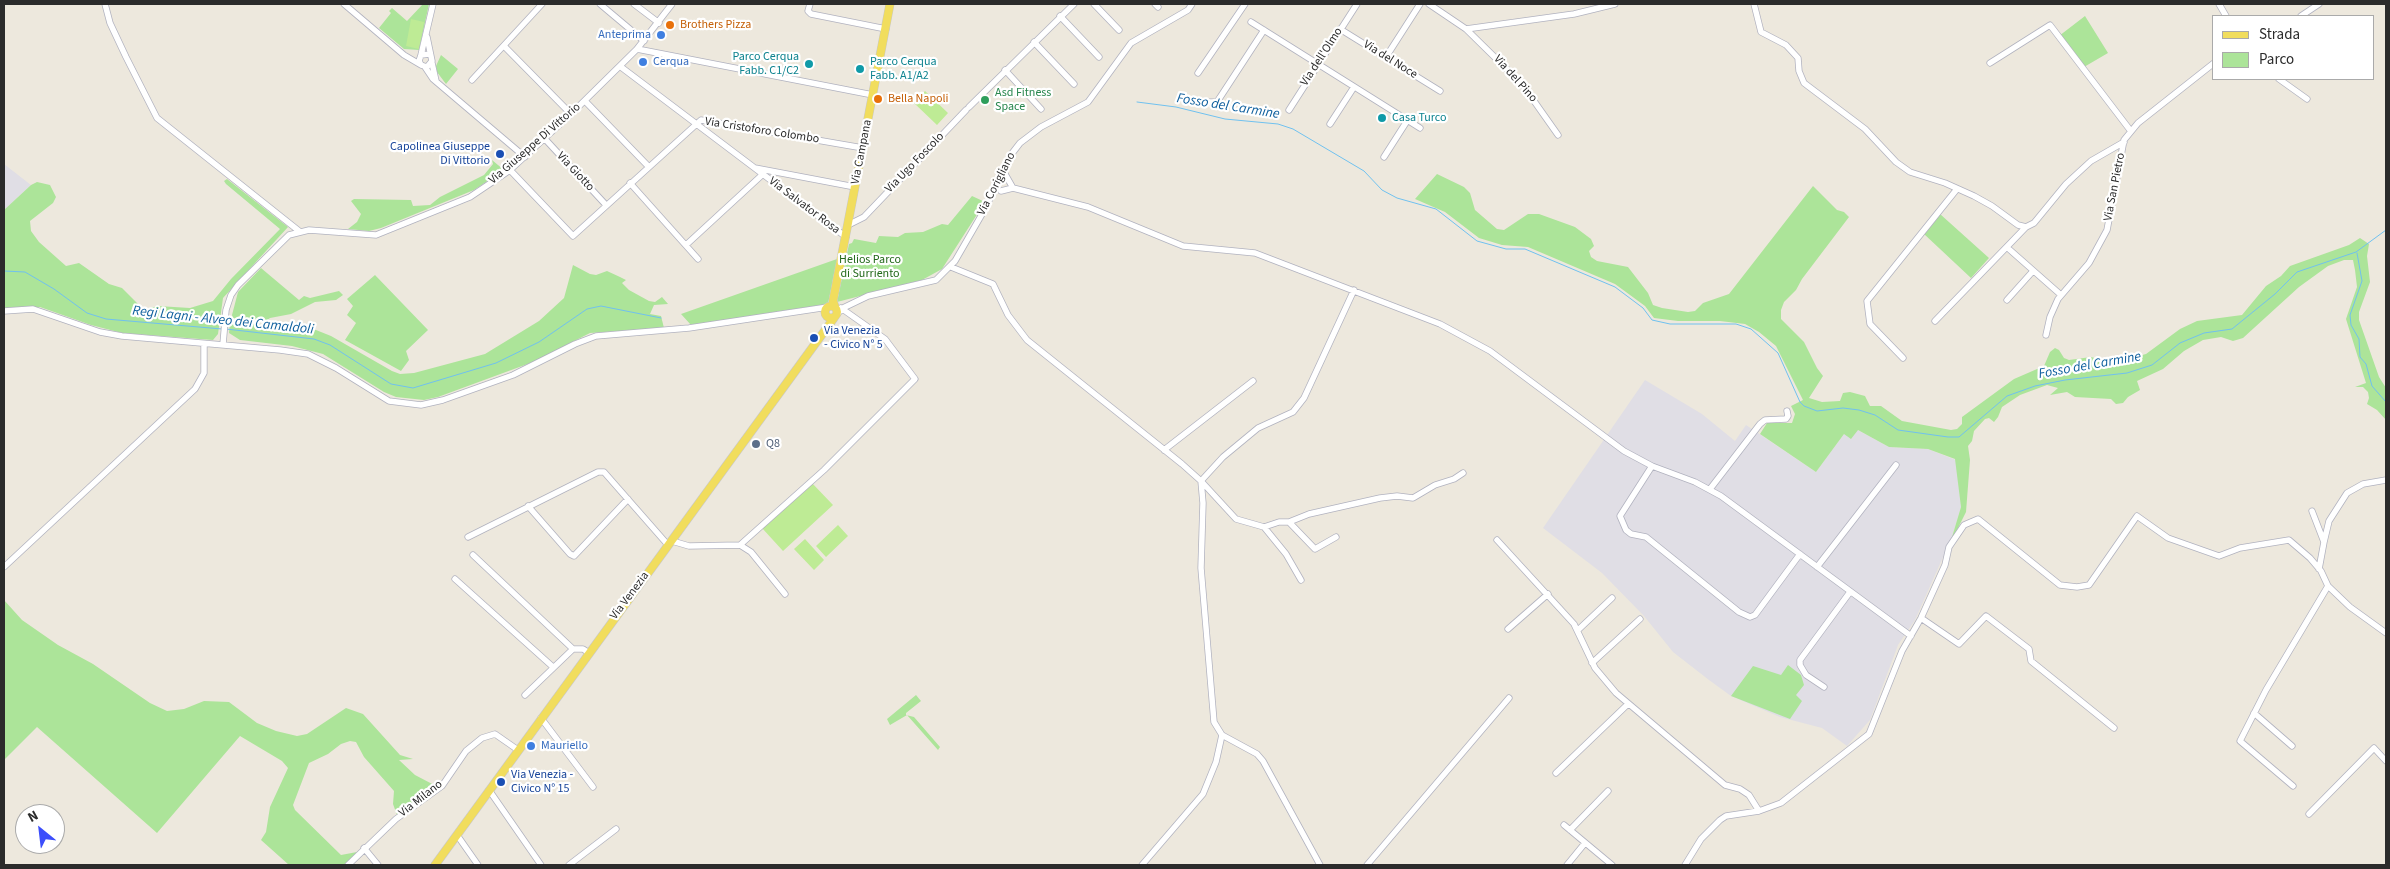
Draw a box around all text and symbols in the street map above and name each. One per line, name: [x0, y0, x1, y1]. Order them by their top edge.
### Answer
legend: [2212, 15, 2375, 80]
place label: Brothers Pizza: [680, 18, 751, 32]
marker: Brothers Pizza: [664, 19, 676, 31]
text: Strada: [2259, 24, 2300, 45]
street label: Via dell'Olmo: [1298, 25, 1346, 89]
place label: Anteprima: [598, 28, 651, 42]
marker: Anteprima: [655, 29, 667, 41]
street label: Via del Noce: [1360, 38, 1420, 82]
text: Parco: [2259, 49, 2294, 70]
place label: Parco Cerqua Fabb. C1/C2: [732, 50, 799, 78]
street label: Via del Pino: [1490, 52, 1540, 106]
place label: Cerqua: [653, 55, 689, 69]
place label: Parco Cerqua Fabb. A1/A2: [870, 55, 937, 83]
marker: Cerqua: [637, 56, 649, 68]
marker: Parco Cerqua Fabb. C1/C2: [803, 58, 815, 70]
marker: Parco Cerqua Fabb. A1/A2: [854, 63, 866, 75]
place label: Asd Fitness Space: [995, 86, 1051, 114]
water label: Fosso del Carmine: [1175, 91, 1281, 123]
place label: Bella Napoli: [888, 92, 949, 106]
marker: Bella Napoli: [872, 93, 884, 105]
marker: Asd Fitness Space: [979, 94, 991, 106]
street label: Via Giuseppe Di Vittorio: [486, 100, 584, 188]
place label: Casa Turco: [1392, 111, 1447, 125]
marker: Casa Turco: [1376, 112, 1388, 124]
street label: Via Cristoforo Colombo: [704, 115, 820, 147]
street label: Via Campana: [849, 118, 875, 186]
street label: Via Ugo Foscolo: [883, 130, 947, 196]
place label: Capolinea Giuseppe Di Vittorio: [390, 140, 490, 168]
marker: Capolinea Giuseppe Di Vittorio: [494, 148, 506, 160]
street label: Via Giotto: [553, 149, 597, 195]
street label: Via Corigliano: [975, 150, 1019, 218]
street label: Via San Pietro: [2101, 152, 2129, 222]
street label: Via Salvator Rosa: [765, 175, 843, 237]
park label: Helios Parco di Surriento: [839, 253, 901, 281]
water label: Regi Lagni - Alveo dei Camaldoli: [131, 303, 315, 339]
place label: Via Venezia - Civico N° 5: [824, 324, 883, 352]
marker: Via Venezia - Civico N° 5: [808, 332, 820, 344]
water label: Fosso del Carmine: [2037, 349, 2143, 383]
place label: Q8: [766, 437, 780, 451]
marker: Q8: [750, 438, 762, 450]
street label: Via Venezia: [607, 569, 653, 623]
place label: Mauriello: [541, 739, 588, 753]
marker: Mauriello: [525, 740, 537, 752]
place label: Via Venezia - Civico N° 15: [511, 768, 573, 796]
marker: Via Venezia - Civico N° 15: [495, 776, 507, 788]
street label: Via Milano: [396, 777, 446, 821]
north arrow: [15, 804, 65, 854]
text: N: [24, 806, 42, 828]

